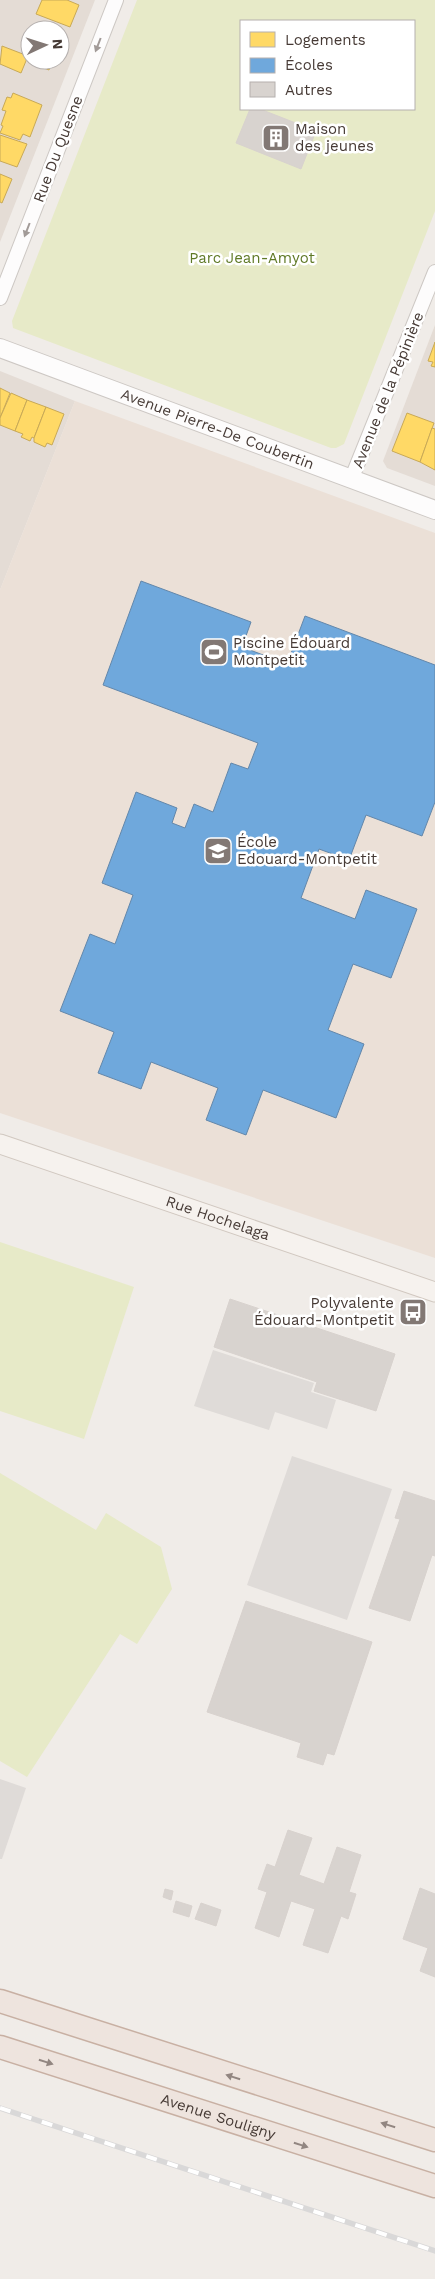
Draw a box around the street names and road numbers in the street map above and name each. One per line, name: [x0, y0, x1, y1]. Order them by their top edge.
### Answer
street label: Rue Du Quesne: [29, 93, 87, 205]
street label: Avenue de la Pépinière: [348, 309, 428, 471]
street label: Avenue Pierre-De Coubertin: [118, 385, 317, 473]
street label: Rue Hochelaga: [163, 1192, 273, 1244]
street label: Avenue Souligny: [158, 2090, 278, 2144]

